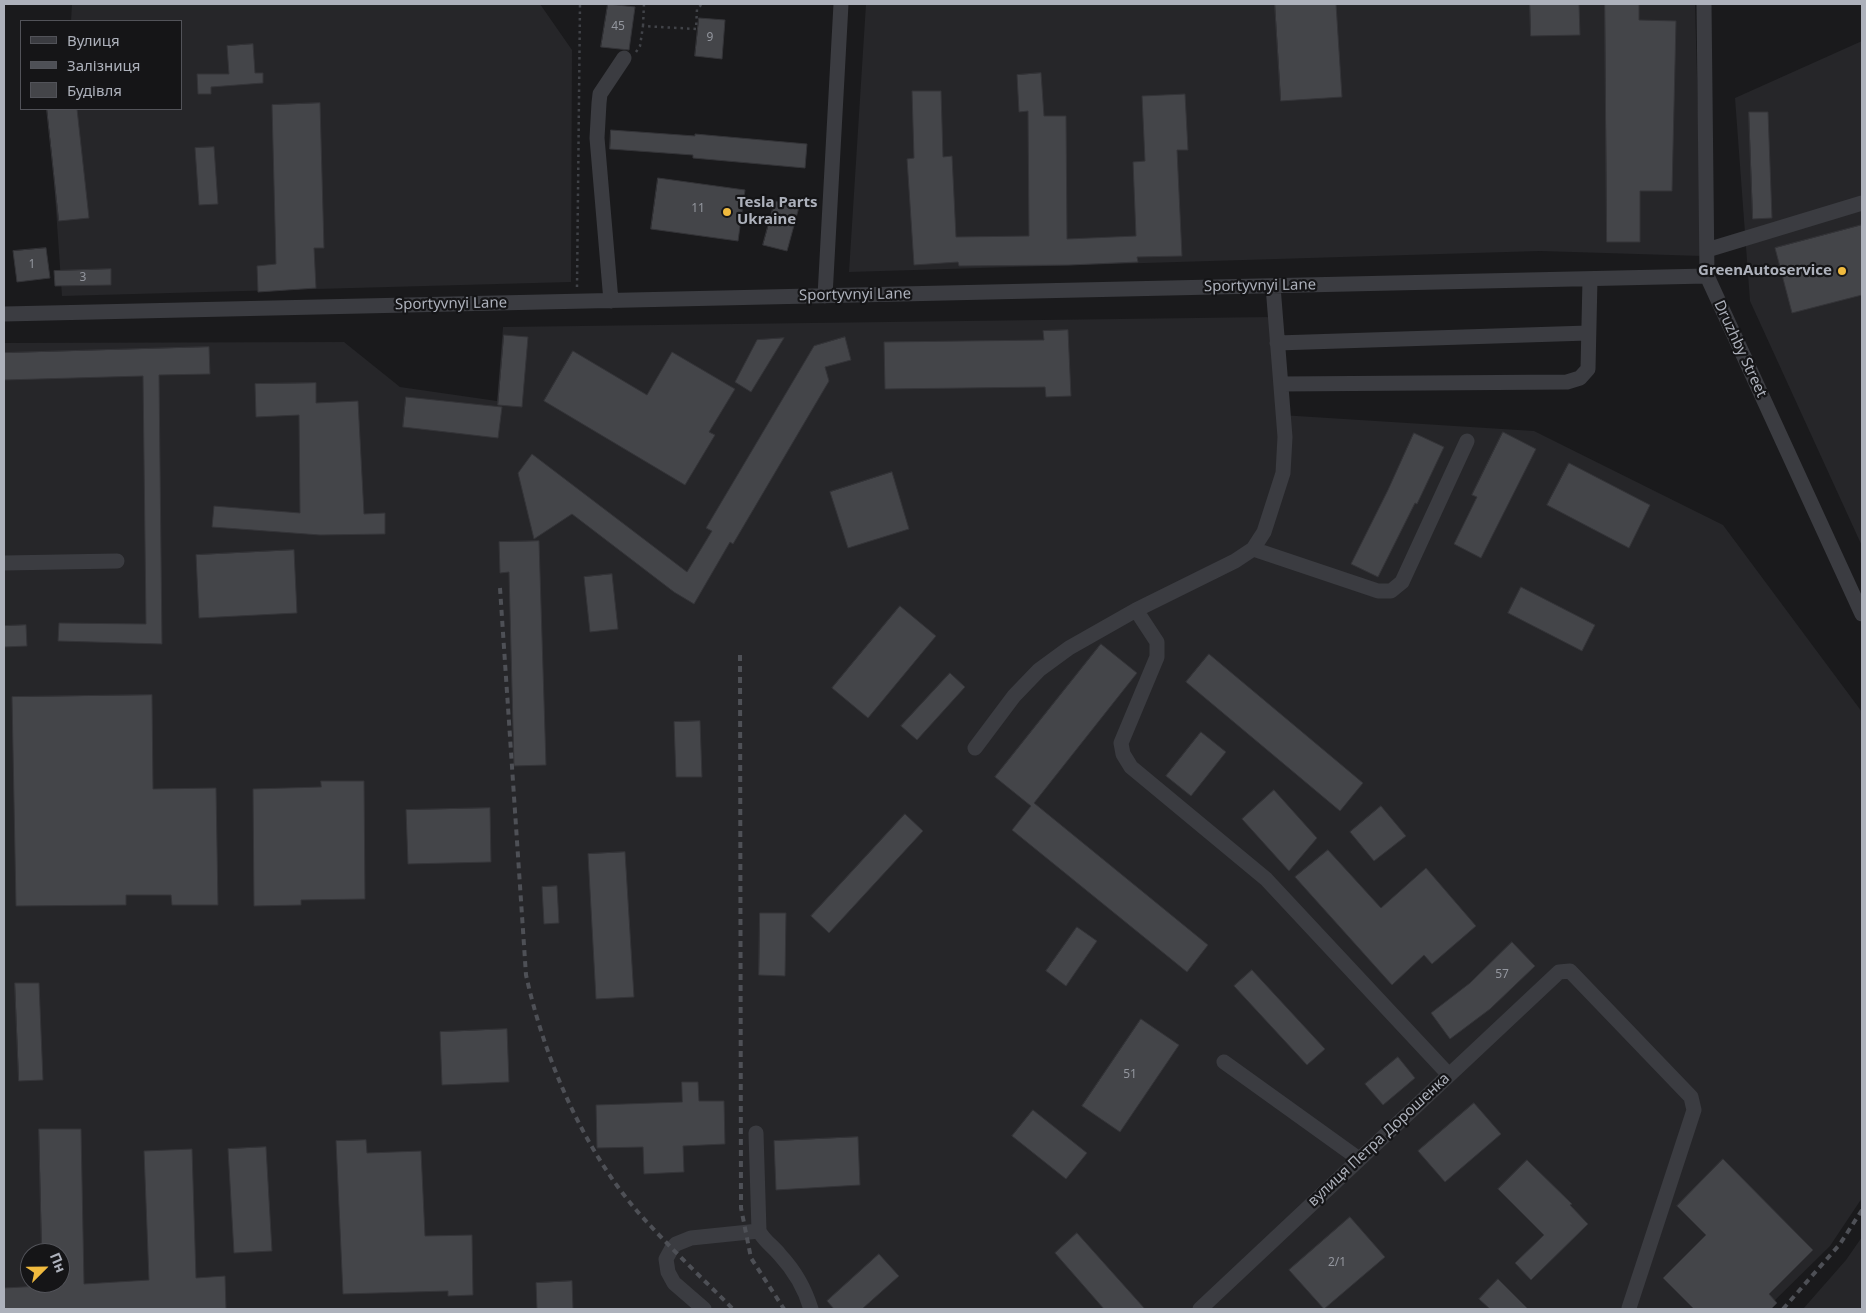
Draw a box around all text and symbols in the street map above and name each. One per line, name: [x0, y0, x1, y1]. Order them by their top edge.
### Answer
legend: [20, 20, 182, 110]
house number: 45: [611, 20, 625, 34]
text: Вулиця: [67, 30, 120, 50]
house number: 9: [707, 31, 713, 45]
text: Залізниця: [67, 55, 140, 75]
text: Будівля: [67, 80, 122, 100]
place label: Tesla Parts Ukraine: [737, 194, 817, 229]
house number: 11: [691, 202, 705, 216]
marker: Tesla Parts Ukraine: [721, 206, 733, 218]
house number: 1: [29, 258, 35, 272]
place label: GreenAutoservice: [1698, 262, 1832, 280]
marker: GreenAutoservice: [1836, 265, 1848, 277]
house number: 3: [80, 271, 86, 285]
street label: Sportyvnyi Lane: [1204, 276, 1316, 296]
street label: Sportyvnyi Lane: [799, 285, 911, 305]
street label: Sportyvnyi Lane: [395, 294, 507, 314]
street label: Druzhby Street: [1710, 298, 1770, 400]
house number: 57: [1495, 968, 1509, 982]
house number: 51: [1123, 1068, 1137, 1082]
street label: вулиця Петра Дорошенка: [1304, 1070, 1454, 1210]
north arrow: [20, 1243, 70, 1293]
text: Пн: [46, 1249, 71, 1275]
house number: 2/1: [1328, 1256, 1346, 1270]

